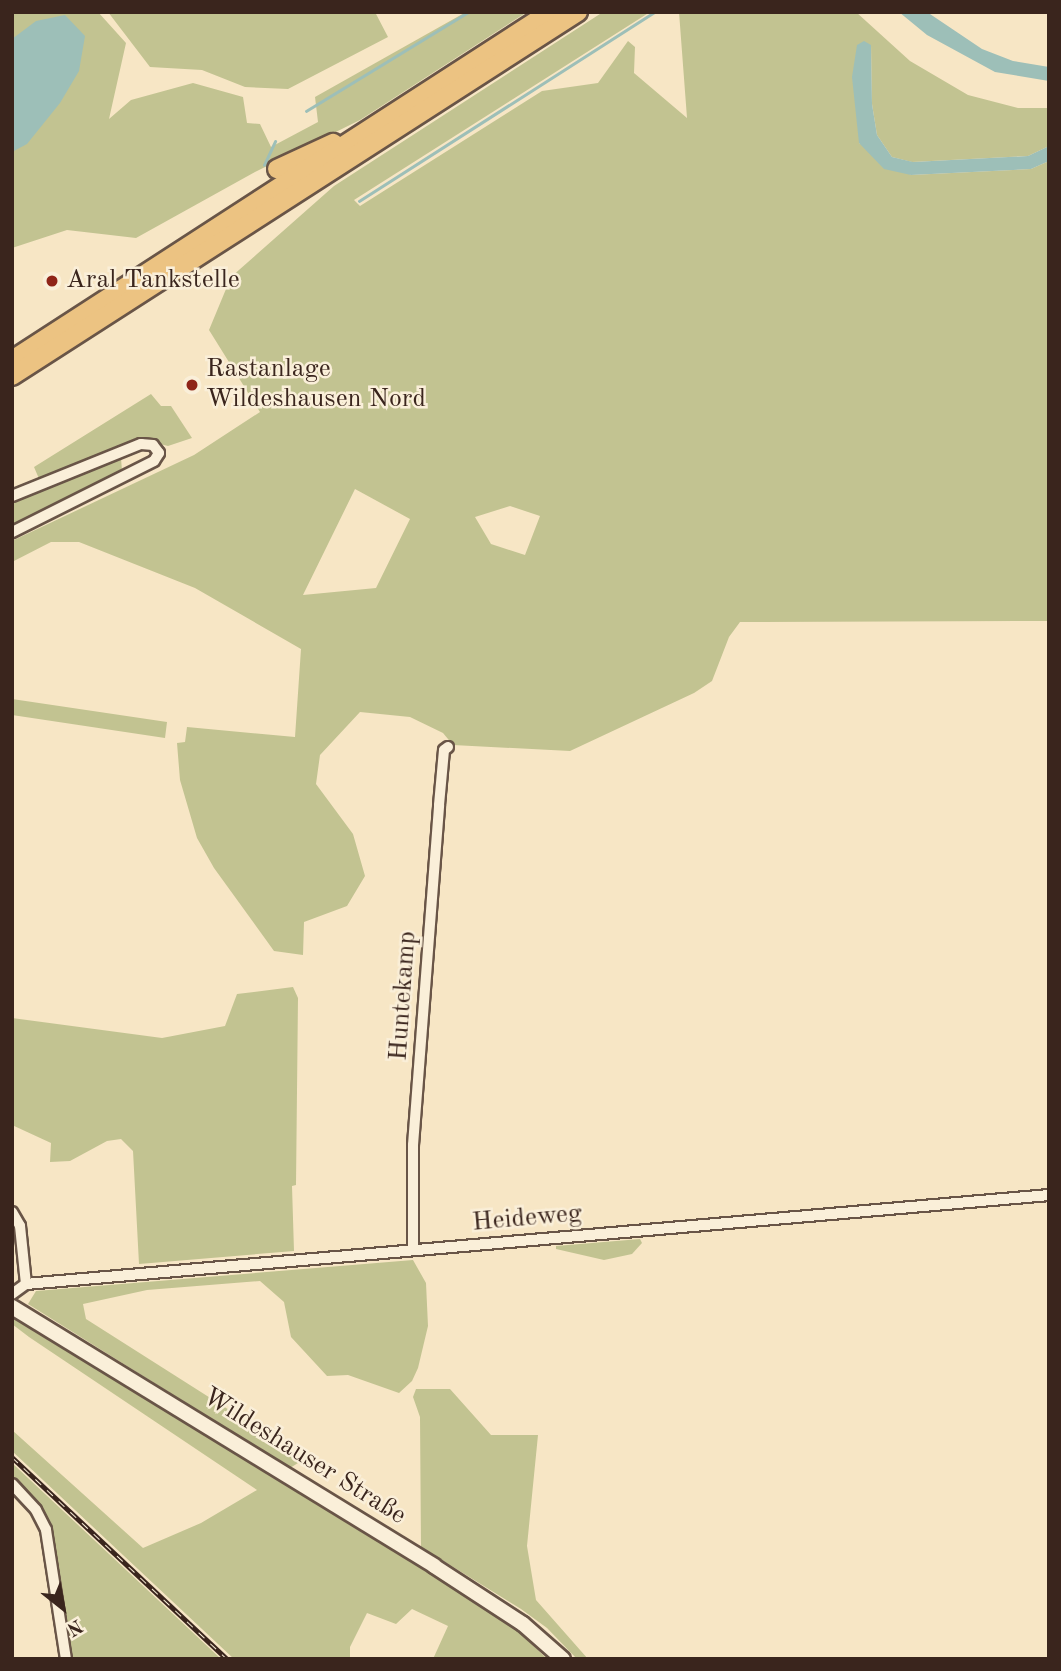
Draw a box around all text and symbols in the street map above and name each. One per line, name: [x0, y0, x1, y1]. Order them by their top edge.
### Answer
place label: Aral Tankstelle: [66, 265, 240, 297]
marker: Aral Tankstelle: [44, 273, 60, 289]
place label: Rastanlage Wildeshausen Nord: [206, 354, 426, 416]
marker: Rastanlage Wildeshausen Nord: [184, 377, 200, 393]
street label: Huntekamp: [384, 930, 424, 1062]
street label: Heideweg: [471, 1199, 583, 1239]
street label: Wildeshauser Straße: [197, 1382, 411, 1532]
north arrow: [28, 1573, 98, 1643]
text: N: [63, 1615, 85, 1638]

